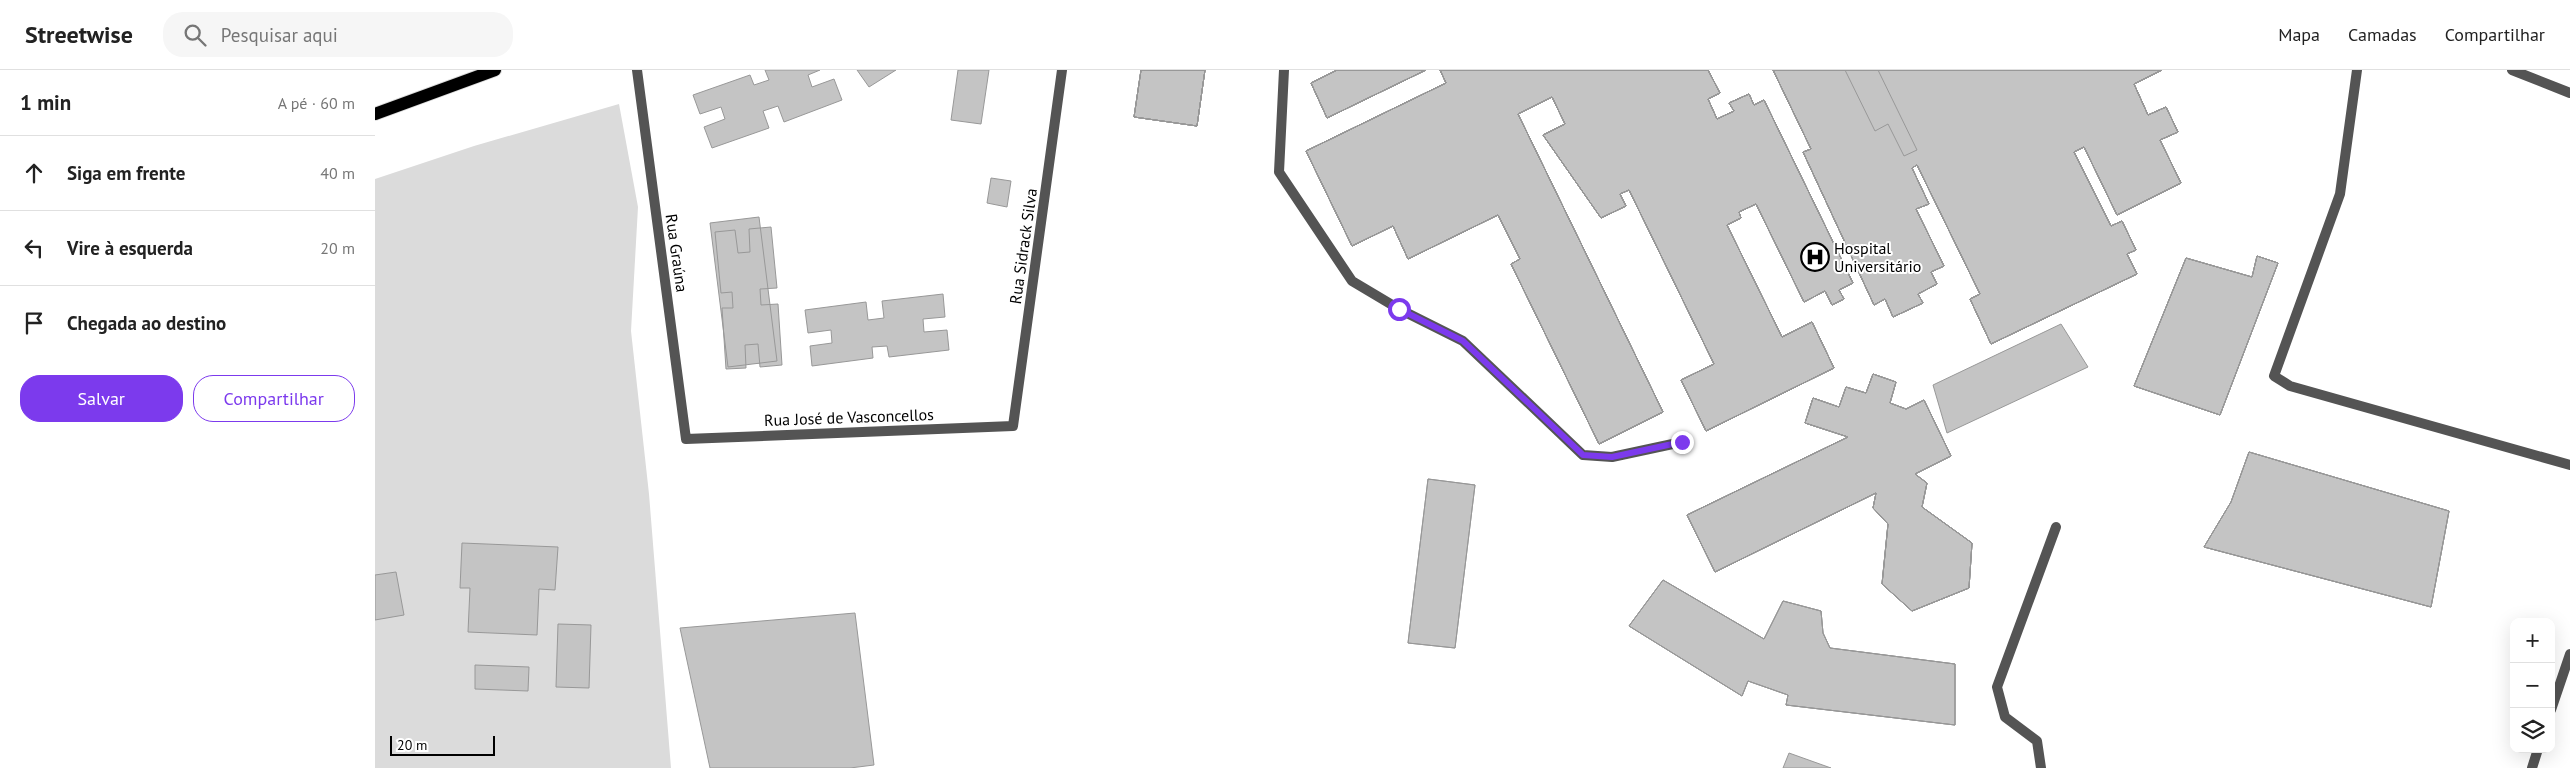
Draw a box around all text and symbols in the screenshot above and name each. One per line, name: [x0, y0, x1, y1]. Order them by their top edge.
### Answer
search box: [163, 12, 513, 57]
text: Streetwise: [25, 19, 133, 50]
icon: search: [181, 21, 209, 49]
text: Pesquisar aqui: [221, 23, 338, 47]
text: Mapa: [2278, 23, 2320, 46]
text: Camadas: [2348, 23, 2417, 46]
text: Compartilhar: [2445, 23, 2545, 46]
text: 1 min: [20, 89, 71, 116]
text: A pé · 60 m: [278, 93, 355, 113]
icon: ahead: [20, 159, 48, 187]
text: Siga em frente: [67, 161, 185, 185]
text: 40 m: [320, 163, 355, 183]
street label: Rua Sidrack Silva: [1005, 187, 1041, 305]
street label: Rua Graúna: [662, 213, 692, 293]
icon: left: [20, 234, 48, 262]
text: Vire à esquerda: [67, 236, 193, 260]
text: 20 m: [320, 238, 355, 258]
place label: Hospital Universitário: [1834, 238, 1921, 276]
hospital icon: Hospital Universitário: [1800, 242, 1830, 272]
route start: [1388, 298, 1411, 321]
icon: arrive: [20, 309, 48, 337]
text: Chegada ao destino: [67, 311, 226, 335]
button: Salvar: [20, 375, 183, 422]
button: Compartilhar: [193, 375, 355, 422]
street label: Rua José de Vasconcellos: [764, 404, 934, 430]
route end: [1671, 431, 1694, 454]
map controls: [2510, 618, 2555, 753]
button: +: [2510, 618, 2555, 663]
button: −: [2510, 663, 2555, 708]
button: layers: [2510, 708, 2555, 753]
scale bar: [390, 733, 495, 756]
text: 20 m: [397, 736, 427, 754]

